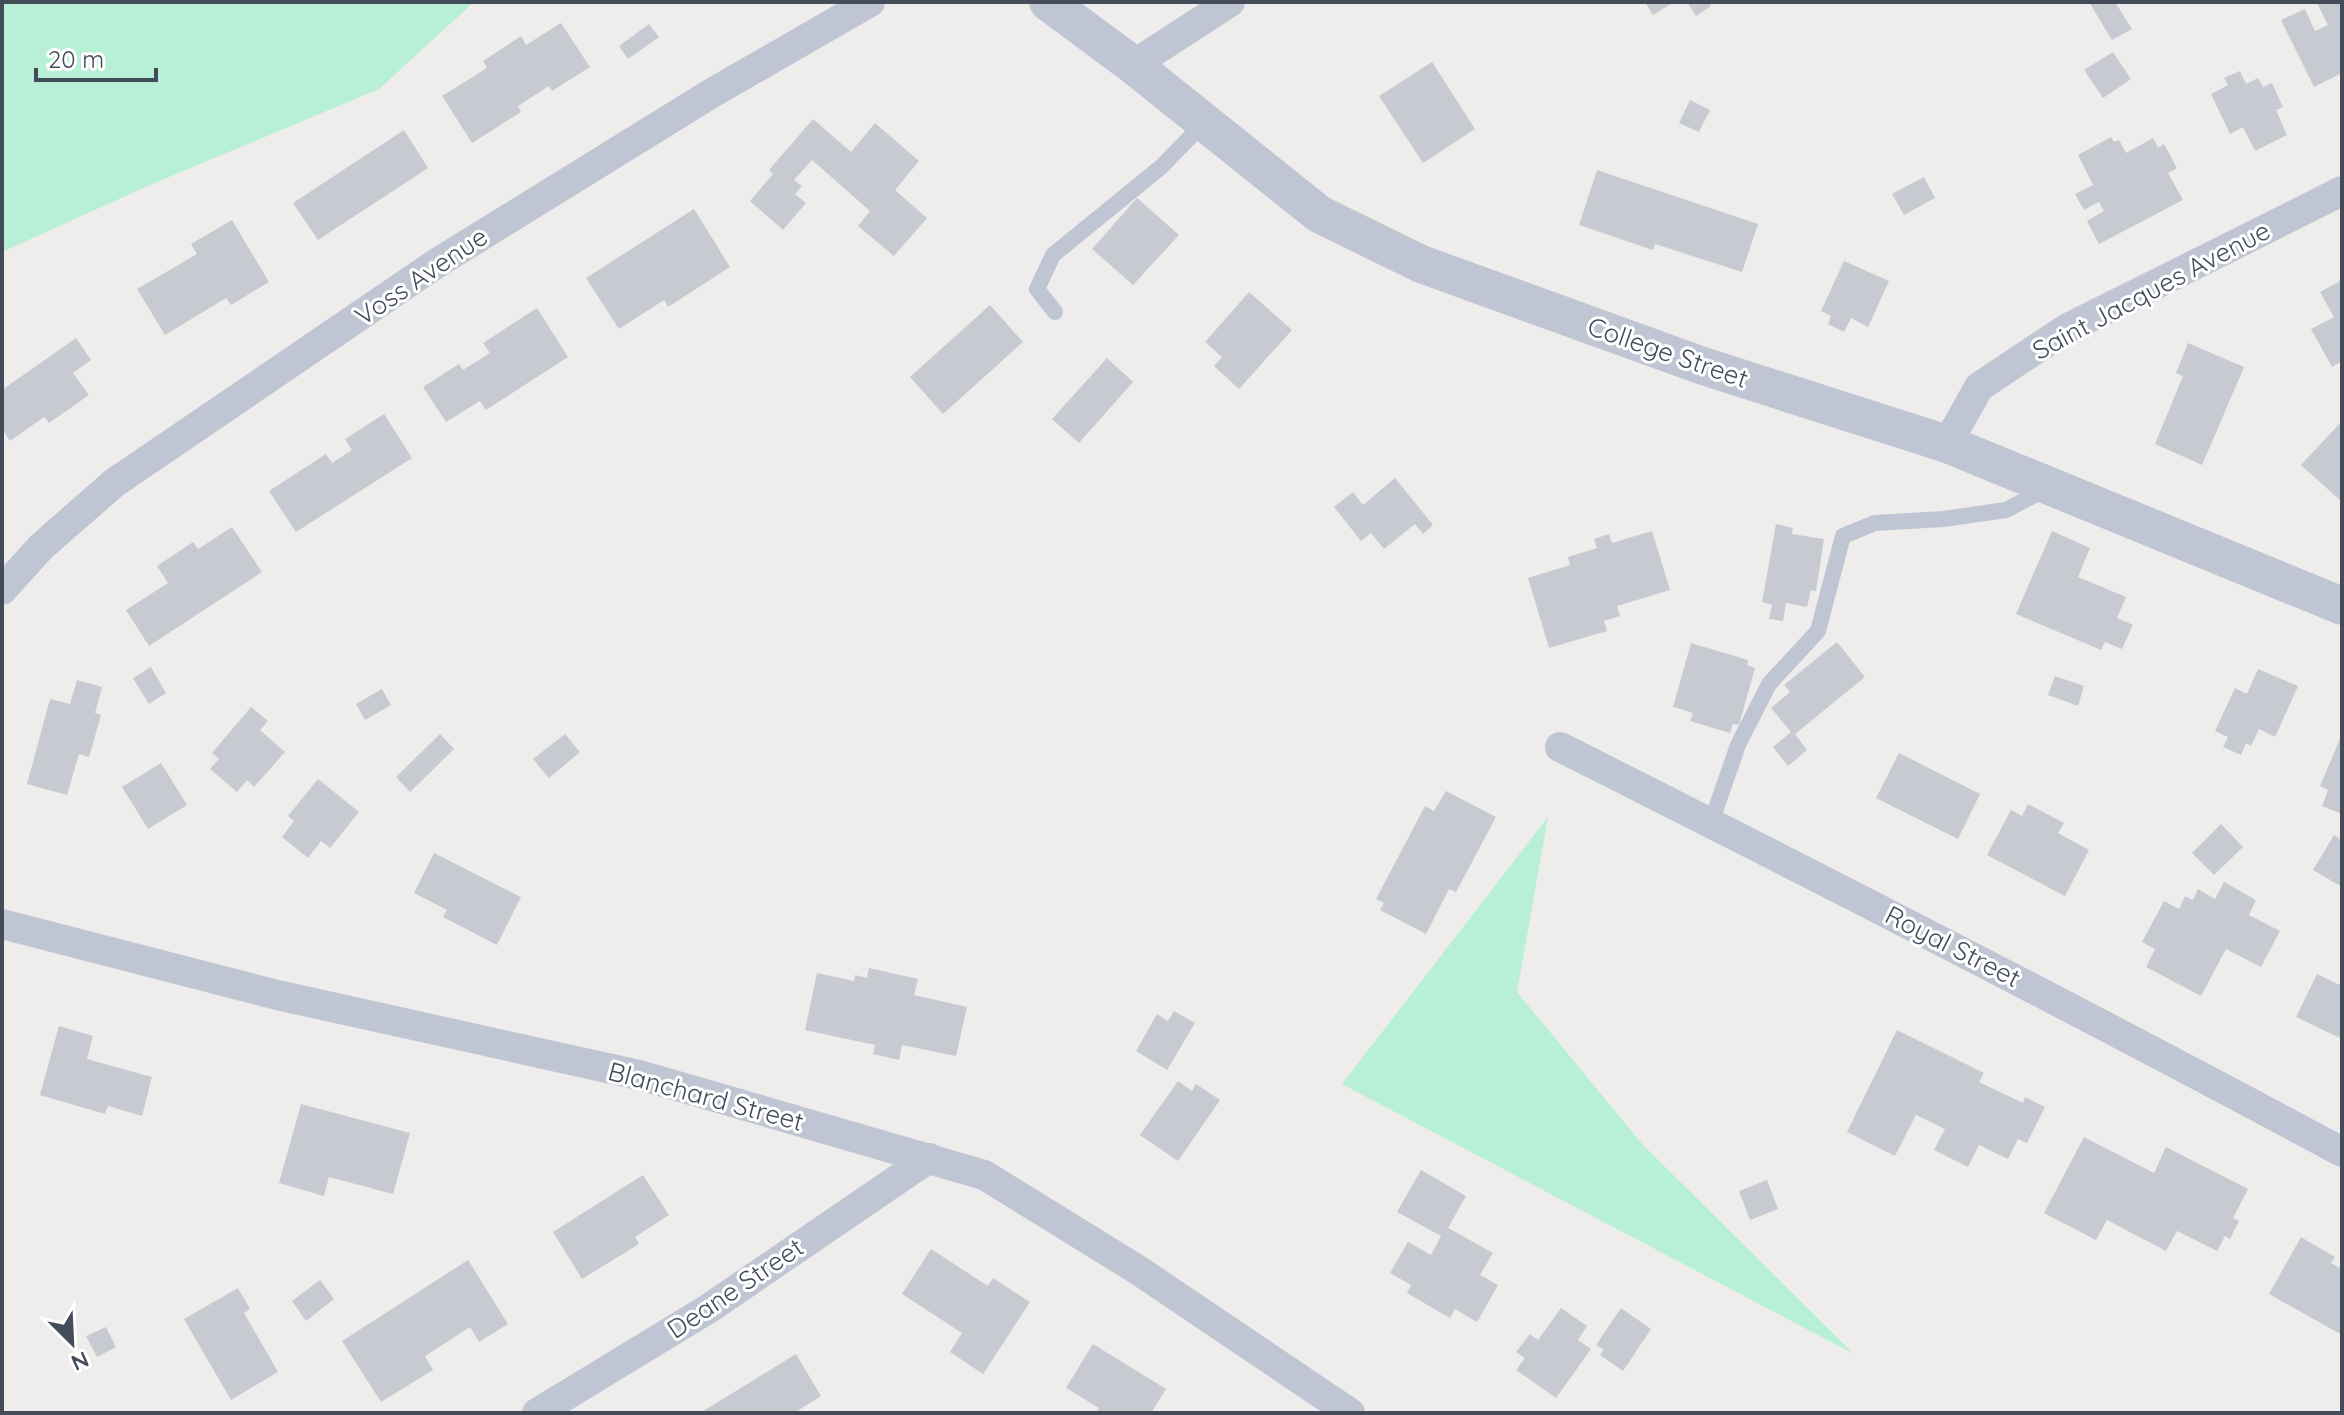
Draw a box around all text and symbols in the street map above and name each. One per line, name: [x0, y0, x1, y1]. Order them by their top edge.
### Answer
scale bar: [36, 32, 156, 82]
text: 20 m: [48, 44, 104, 74]
street label: Saint Jacques Avenue: [2027, 213, 2275, 367]
street label: Voss Avenue: [348, 220, 494, 332]
street label: College Street: [1583, 309, 1753, 395]
street label: Royal Street: [1880, 898, 2026, 994]
street label: Blanchard Street: [605, 1054, 807, 1138]
street label: Deane Street: [661, 1230, 809, 1346]
north arrow: [32, 1303, 112, 1383]
text: N: [67, 1345, 93, 1377]

